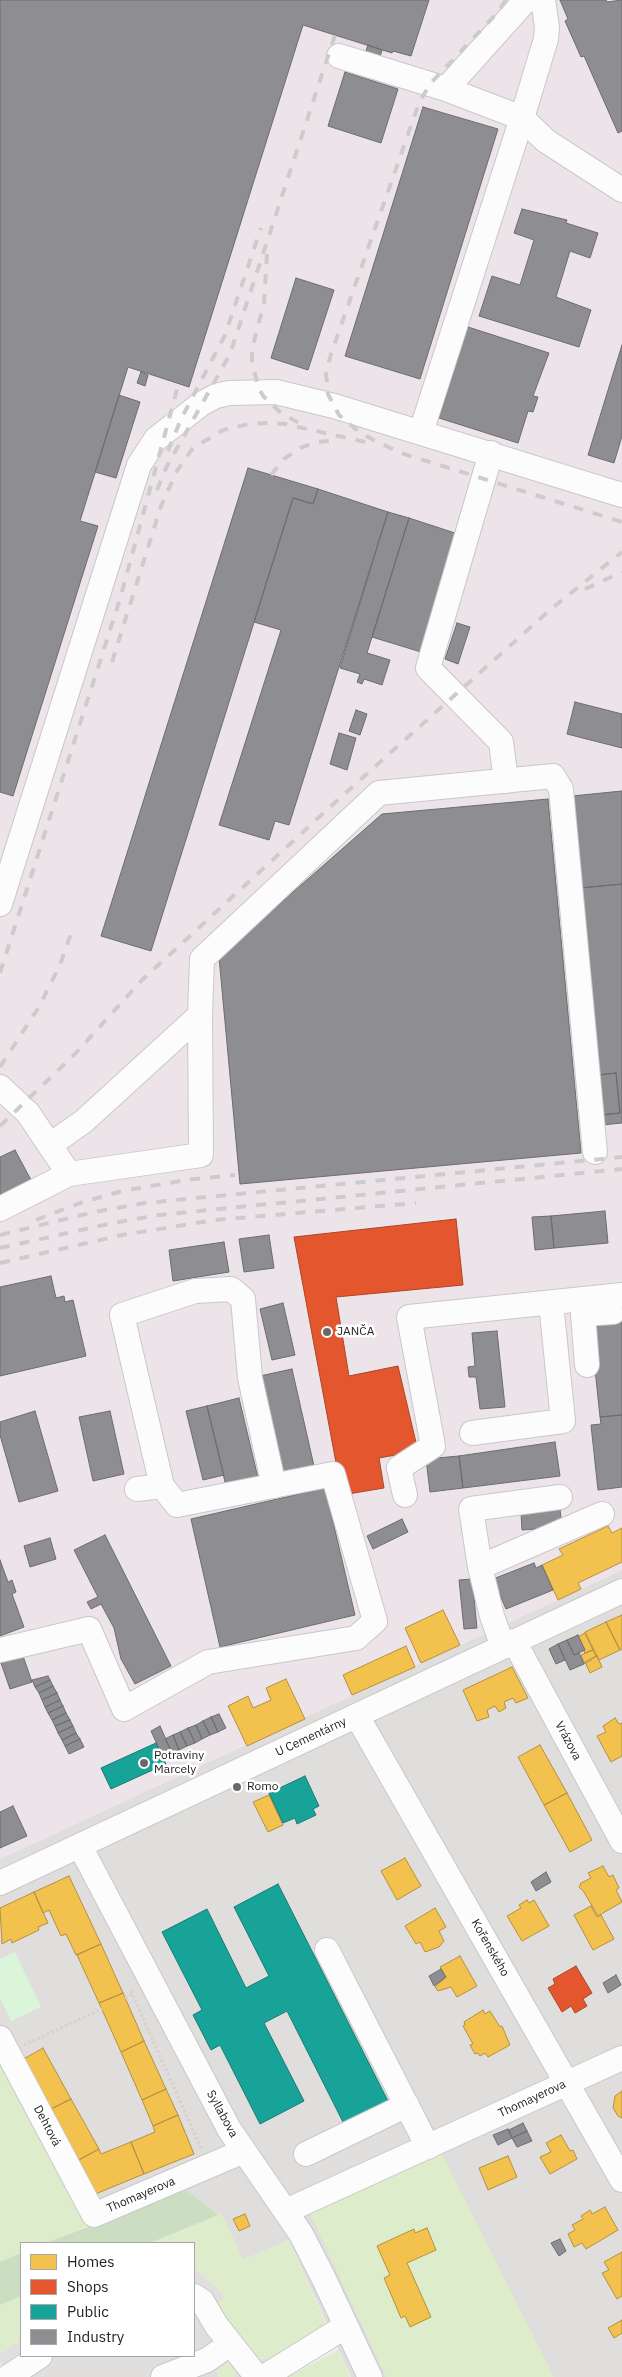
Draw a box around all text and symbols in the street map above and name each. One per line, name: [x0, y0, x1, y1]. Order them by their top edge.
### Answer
place label: JANČA: [337, 1325, 374, 1339]
marker: JANČA: [321, 1326, 333, 1338]
street label: U Cementárny: [273, 1714, 349, 1760]
street label: Vrázova: [552, 1719, 584, 1763]
place label: Potraviny Marcely: [154, 1749, 204, 1777]
marker: Potraviny Marcely: [138, 1757, 150, 1769]
place label: Romo: [247, 1780, 278, 1794]
marker: Romo: [231, 1781, 243, 1793]
street label: Kořenského: [468, 1917, 512, 1979]
street label: Thomayerova: [496, 2077, 568, 2121]
street label: Syllabova: [203, 2088, 241, 2140]
street label: Dehtová: [30, 2103, 64, 2149]
street label: Thomayerova: [105, 2174, 177, 2216]
legend: [20, 2242, 195, 2357]
text: Homes: [67, 2252, 115, 2271]
text: Shops: [67, 2277, 109, 2296]
text: Public: [67, 2302, 109, 2321]
text: Industry: [67, 2327, 124, 2346]

